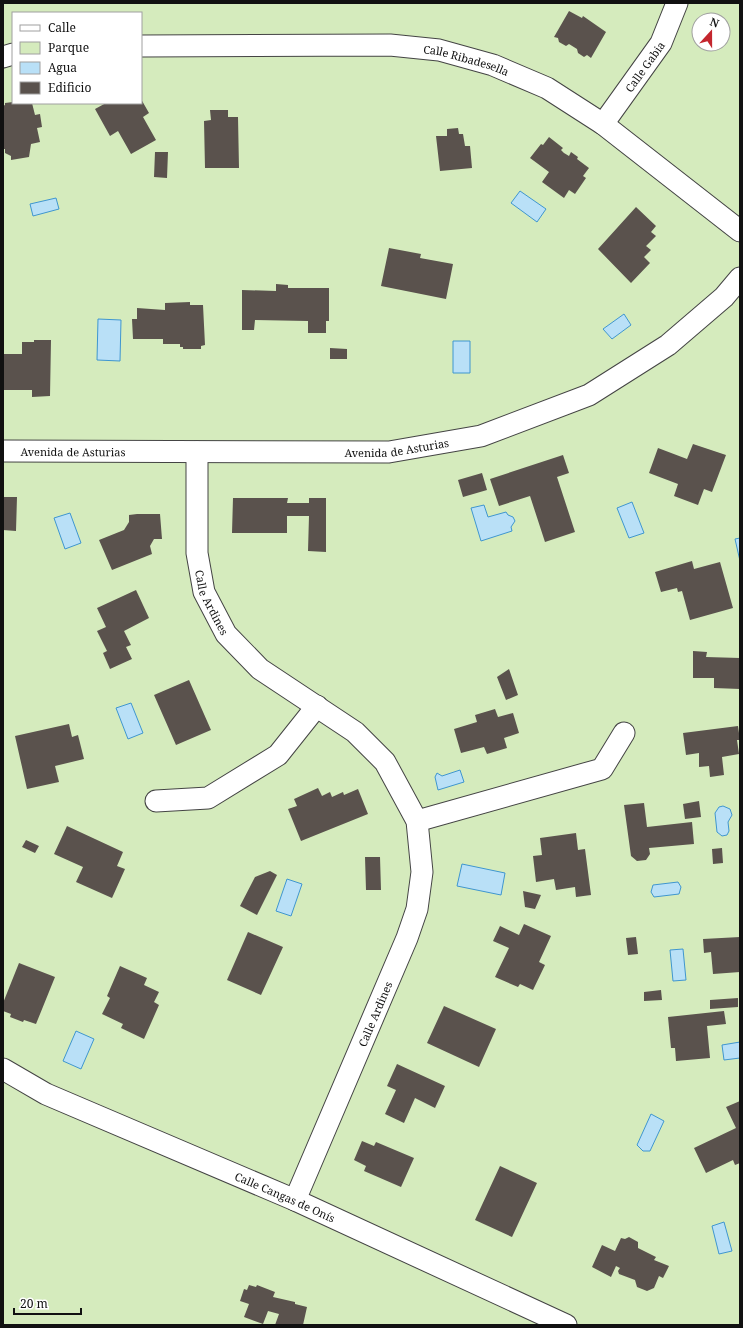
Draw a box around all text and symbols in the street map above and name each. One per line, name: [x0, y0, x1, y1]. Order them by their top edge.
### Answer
legend: [12, 12, 142, 104]
north arrow: [691, 12, 731, 52]
text: N: [708, 14, 722, 31]
text: Calle: [48, 19, 76, 36]
street label: Calle Gabia: [621, 38, 668, 95]
text: Parque: [48, 39, 89, 56]
street label: Calle Ribadesella: [423, 41, 512, 79]
text: Agua: [48, 59, 77, 76]
text: Edificio: [48, 79, 91, 96]
street label: Avenida de Asturias: [345, 434, 450, 460]
street label: Avenida de Asturias: [21, 444, 125, 459]
street label: Calle Ardines: [193, 569, 233, 637]
street label: Calle Ardines: [354, 979, 396, 1049]
street label: Calle Cangas de Onís: [233, 1168, 338, 1225]
scale bar: [14, 1290, 81, 1316]
text: 20 m: [20, 1295, 48, 1312]

